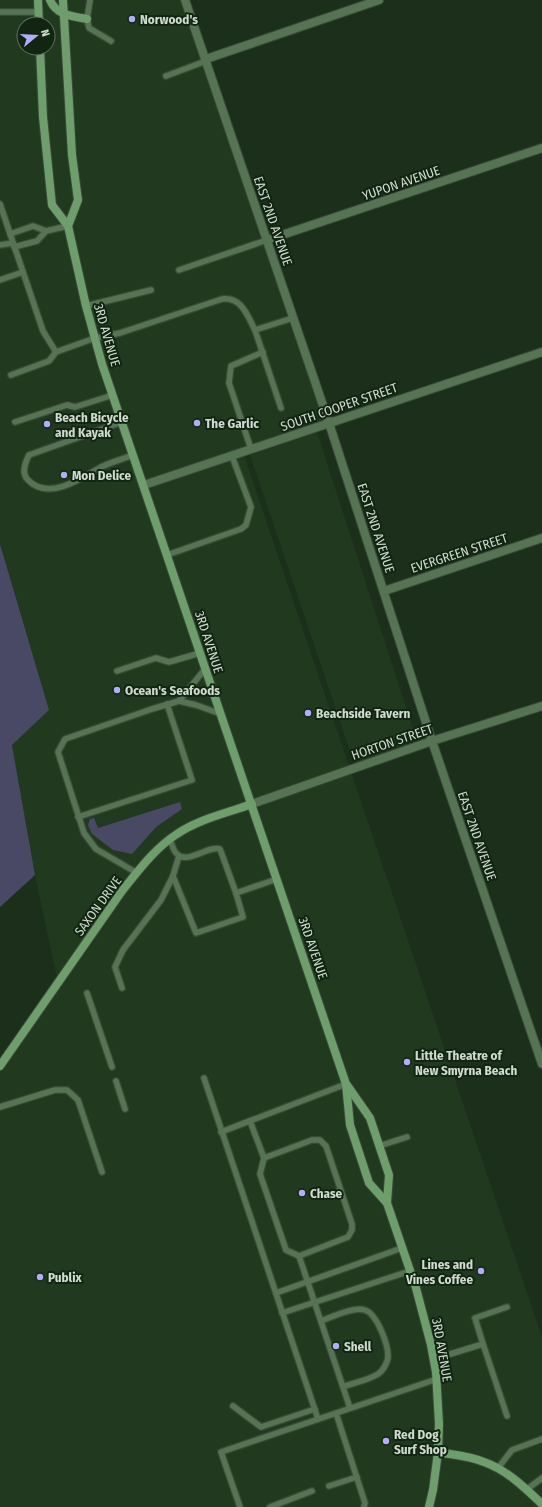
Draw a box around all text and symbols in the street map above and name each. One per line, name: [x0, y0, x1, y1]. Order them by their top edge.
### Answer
place label: Norwood's: [140, 12, 198, 27]
marker: Norwood's: [127, 14, 137, 24]
north arrow: [16, 16, 56, 56]
text: N: [38, 28, 52, 38]
street label: YUPON AVENUE: [360, 163, 442, 203]
street label: EAST 2ND AVENUE: [251, 174, 295, 268]
street label: 3RD AVENUE: [91, 302, 123, 368]
street label: SOUTH COOPER STREET: [279, 380, 399, 434]
place label: Beach Bicycle and Kayak: [55, 410, 129, 440]
place label: The Garlic: [205, 416, 259, 431]
marker: The Garlic: [192, 418, 202, 428]
marker: Beach Bicycle and Kayak: [42, 419, 52, 429]
place label: Mon Delice: [72, 468, 131, 483]
marker: Mon Delice: [59, 470, 69, 480]
street label: EAST 2ND AVENUE: [354, 481, 398, 575]
street label: EVERGREEN STREET: [409, 530, 509, 576]
street label: 3RD AVENUE: [192, 609, 226, 675]
place label: Ocean's Seafoods: [125, 683, 220, 698]
marker: Ocean's Seafoods: [112, 685, 122, 695]
place label: Beachside Tavern: [316, 706, 410, 721]
marker: Beachside Tavern: [303, 708, 313, 718]
street label: HORTON STREET: [349, 721, 435, 763]
street label: EAST 2ND AVENUE: [455, 789, 499, 883]
street label: SAXON DRIVE: [72, 874, 124, 938]
street label: 3RD AVENUE: [295, 915, 331, 981]
place label: Little Theatre of New Smyrna Beach: [415, 1048, 517, 1078]
marker: Little Theatre of New Smyrna Beach: [402, 1057, 412, 1067]
place label: Chase: [310, 1186, 343, 1201]
marker: Chase: [297, 1188, 307, 1198]
place label: Lines and Vines Coffee: [405, 1257, 473, 1287]
marker: Lines and Vines Coffee: [476, 1266, 486, 1276]
place label: Publix: [48, 1270, 83, 1285]
marker: Publix: [35, 1272, 45, 1282]
street label: 3RD AVENUE: [429, 1317, 455, 1383]
place label: Shell: [344, 1339, 372, 1354]
marker: Shell: [331, 1341, 341, 1351]
place label: Red Dog Surf Shop: [394, 1427, 447, 1457]
marker: Red Dog Surf Shop: [381, 1436, 391, 1446]

